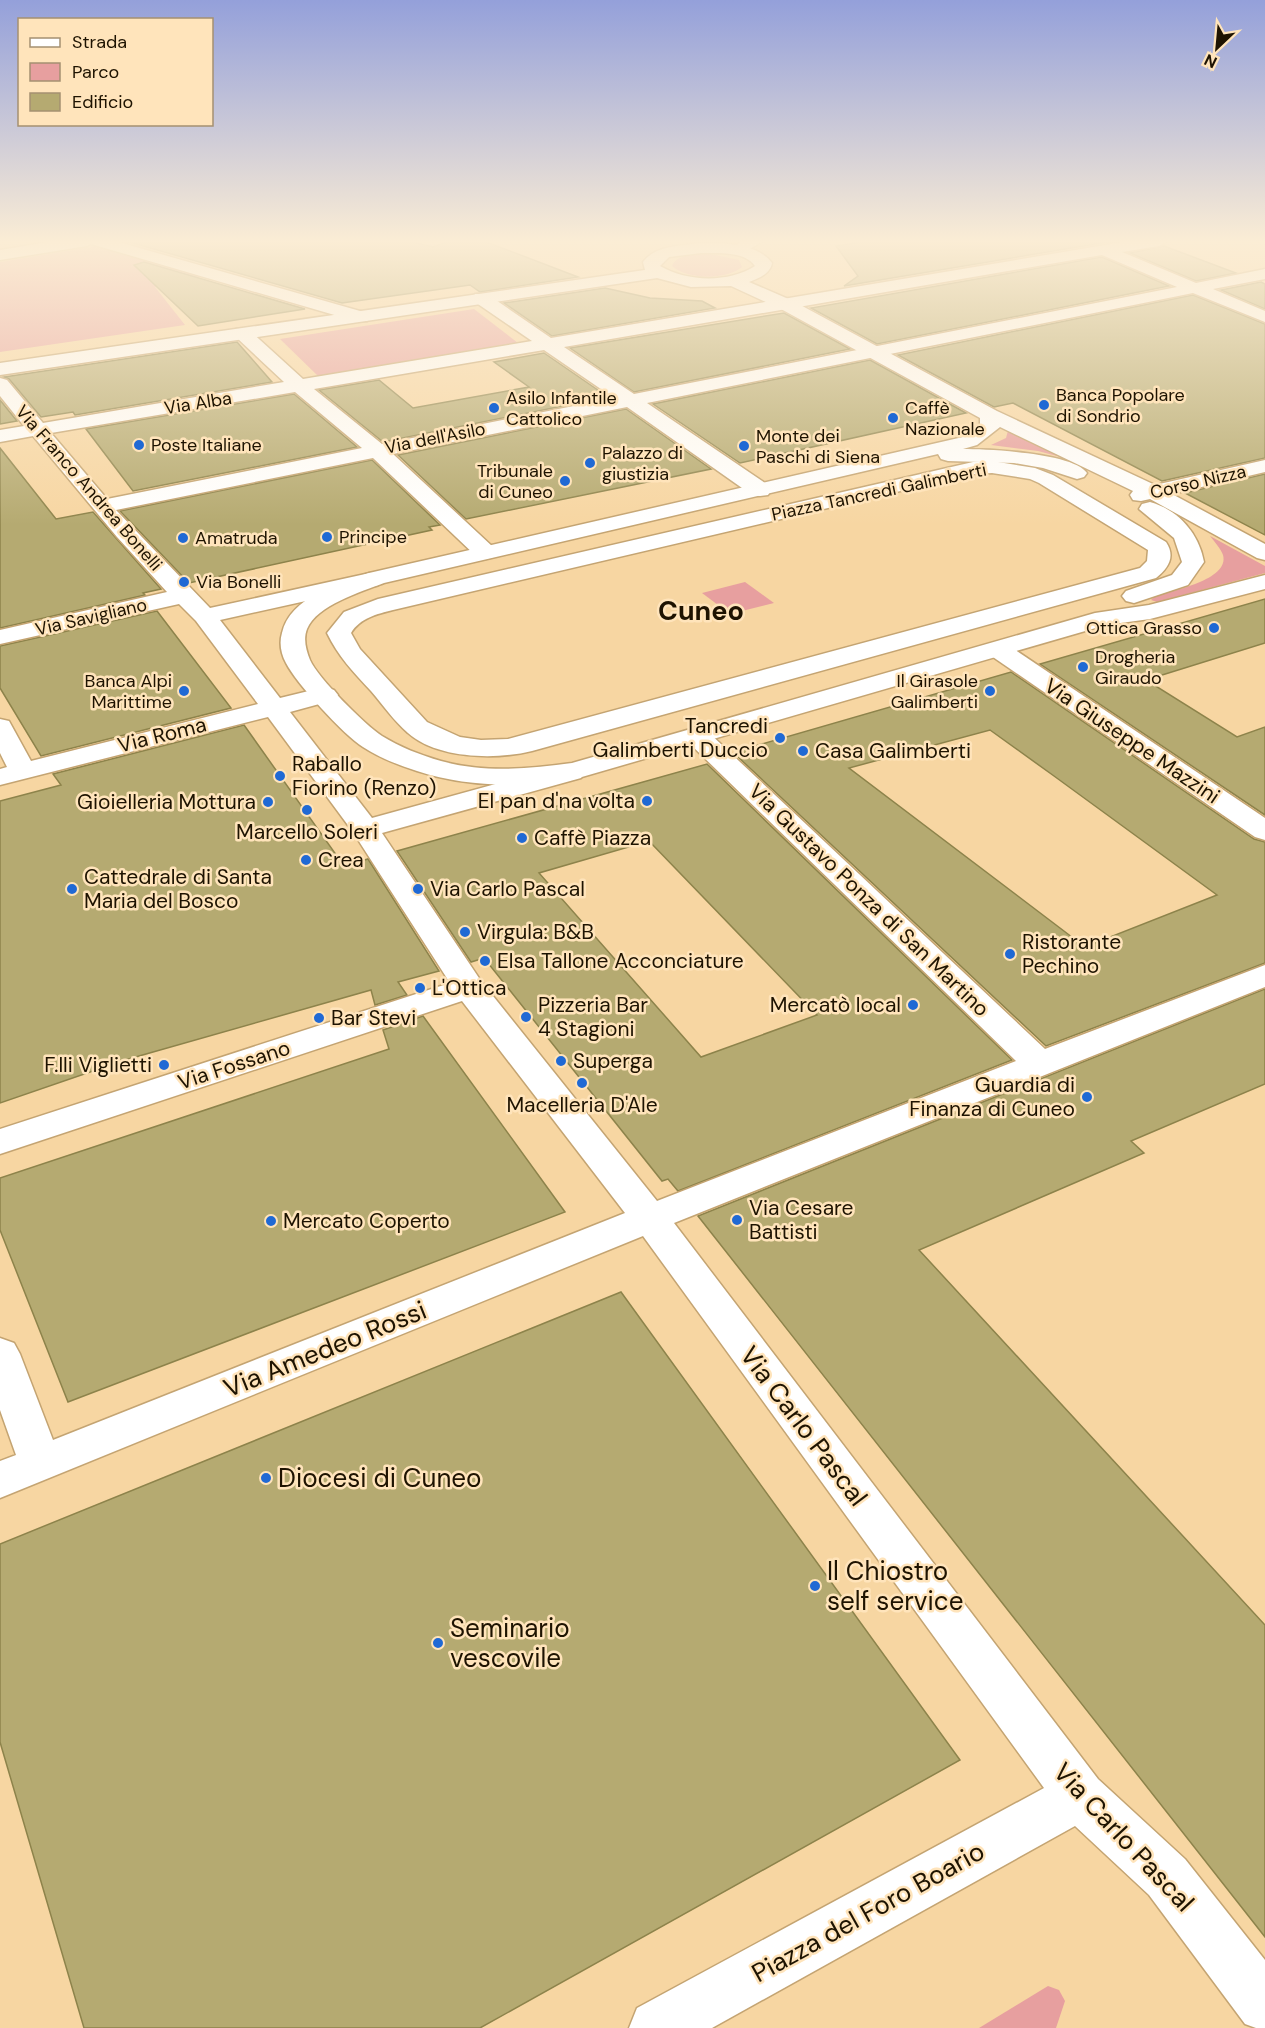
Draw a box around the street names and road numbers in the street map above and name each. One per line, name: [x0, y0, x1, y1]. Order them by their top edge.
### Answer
street label: Via Alba: [163, 386, 233, 420]
street label: Via Franco Andrea Bonelli: [10, 400, 168, 576]
street label: Via dell'Asilo: [383, 416, 487, 460]
street label: Piazza Tancredi Galimberti: [769, 457, 989, 527]
street label: Corso Nizza: [1148, 459, 1248, 505]
street label: Via Savigliano: [33, 593, 149, 641]
street label: Via Giuseppe Mazzini: [1039, 672, 1225, 810]
street label: Via Roma: [115, 710, 209, 760]
street label: Via Gustavo Ponza di San Martino: [743, 777, 995, 1023]
street label: Via Fossano: [174, 1034, 294, 1096]
street label: Via Amedeo Rossi: [219, 1293, 431, 1405]
street label: Via Carlo Pascal: [733, 1339, 875, 1513]
street label: Via Carlo Pascal: [1046, 1755, 1202, 1919]
street label: Piazza del Foro Boario: [746, 1834, 990, 1990]

